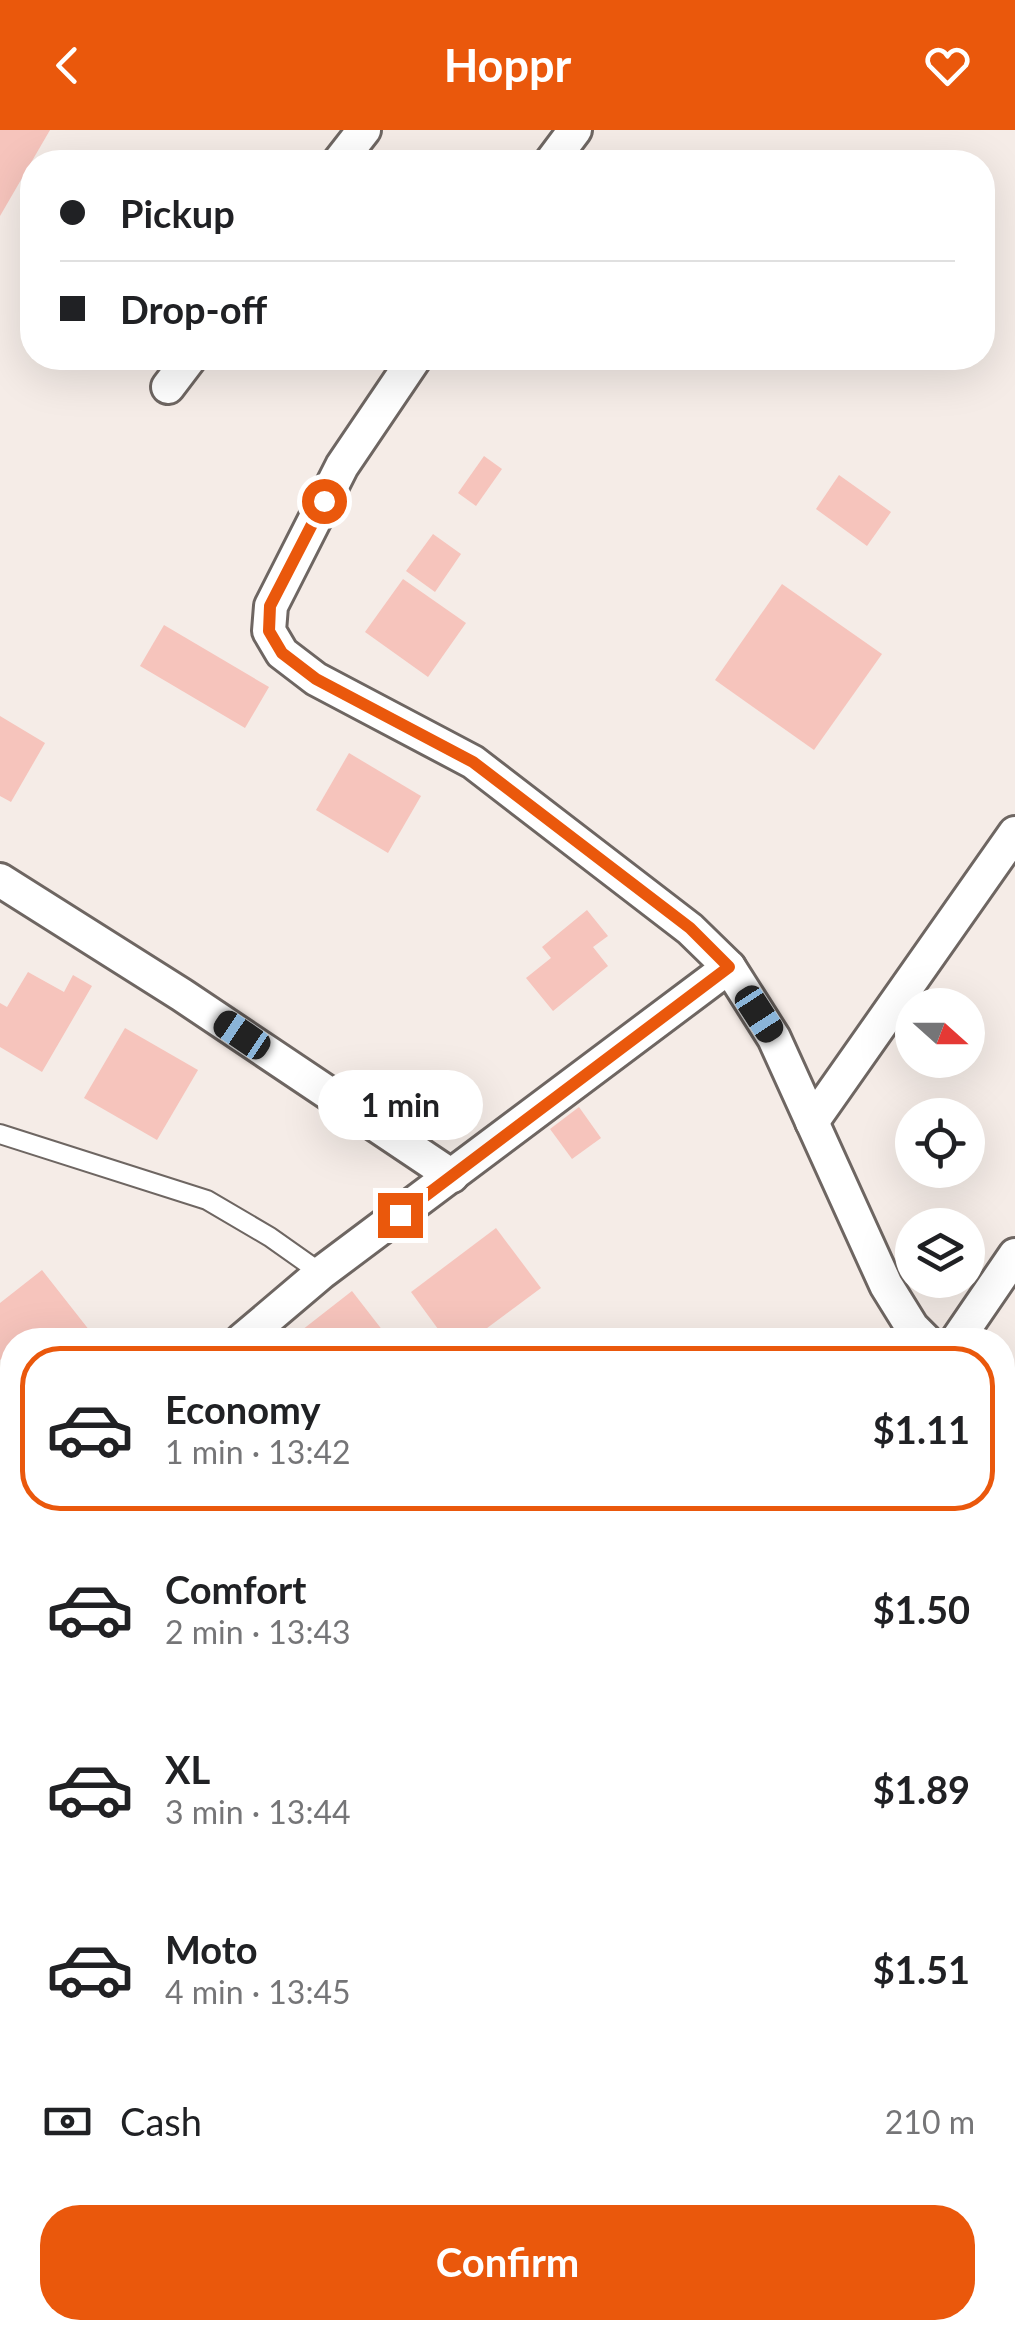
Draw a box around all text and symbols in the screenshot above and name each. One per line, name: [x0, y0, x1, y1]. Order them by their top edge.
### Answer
icon: back: [40, 38, 95, 93]
text: Hoppr: [444, 38, 571, 92]
icon: heart: [920, 38, 975, 93]
text: Pickup: [120, 190, 235, 236]
text: Drop-off: [120, 286, 267, 332]
route start: [302, 479, 347, 524]
car: [730, 981, 788, 1047]
north arrow: [895, 988, 985, 1078]
map controls: [895, 988, 985, 1298]
car: [209, 1006, 275, 1064]
callout: 1 min: [318, 1070, 482, 1140]
text: 1 min: [361, 1085, 440, 1124]
button: locate: [895, 1098, 985, 1188]
route end: [378, 1193, 423, 1238]
button: layers: [895, 1208, 985, 1298]
icon: car: [45, 1384, 135, 1474]
text: Economy: [165, 1386, 320, 1432]
text: $1.11: [873, 1406, 970, 1452]
text: 1 min · 13:42: [165, 1432, 351, 1471]
icon: car: [45, 1564, 135, 1654]
text: Comfort: [165, 1566, 306, 1612]
text: $1.50: [873, 1586, 970, 1632]
text: 2 min · 13:43: [165, 1612, 351, 1651]
icon: car: [45, 1744, 135, 1834]
text: XL: [165, 1746, 210, 1792]
text: $1.89: [873, 1766, 970, 1812]
text: 3 min · 13:44: [165, 1792, 351, 1831]
icon: car: [45, 1924, 135, 2014]
text: Moto: [165, 1926, 258, 1972]
text: $1.51: [873, 1946, 970, 1992]
text: 4 min · 13:45: [165, 1972, 351, 2011]
icon: cash: [40, 2094, 95, 2149]
text: Cash: [120, 2098, 202, 2144]
text: 210 m: [885, 2102, 975, 2141]
button: Confirm: [40, 2205, 975, 2320]

